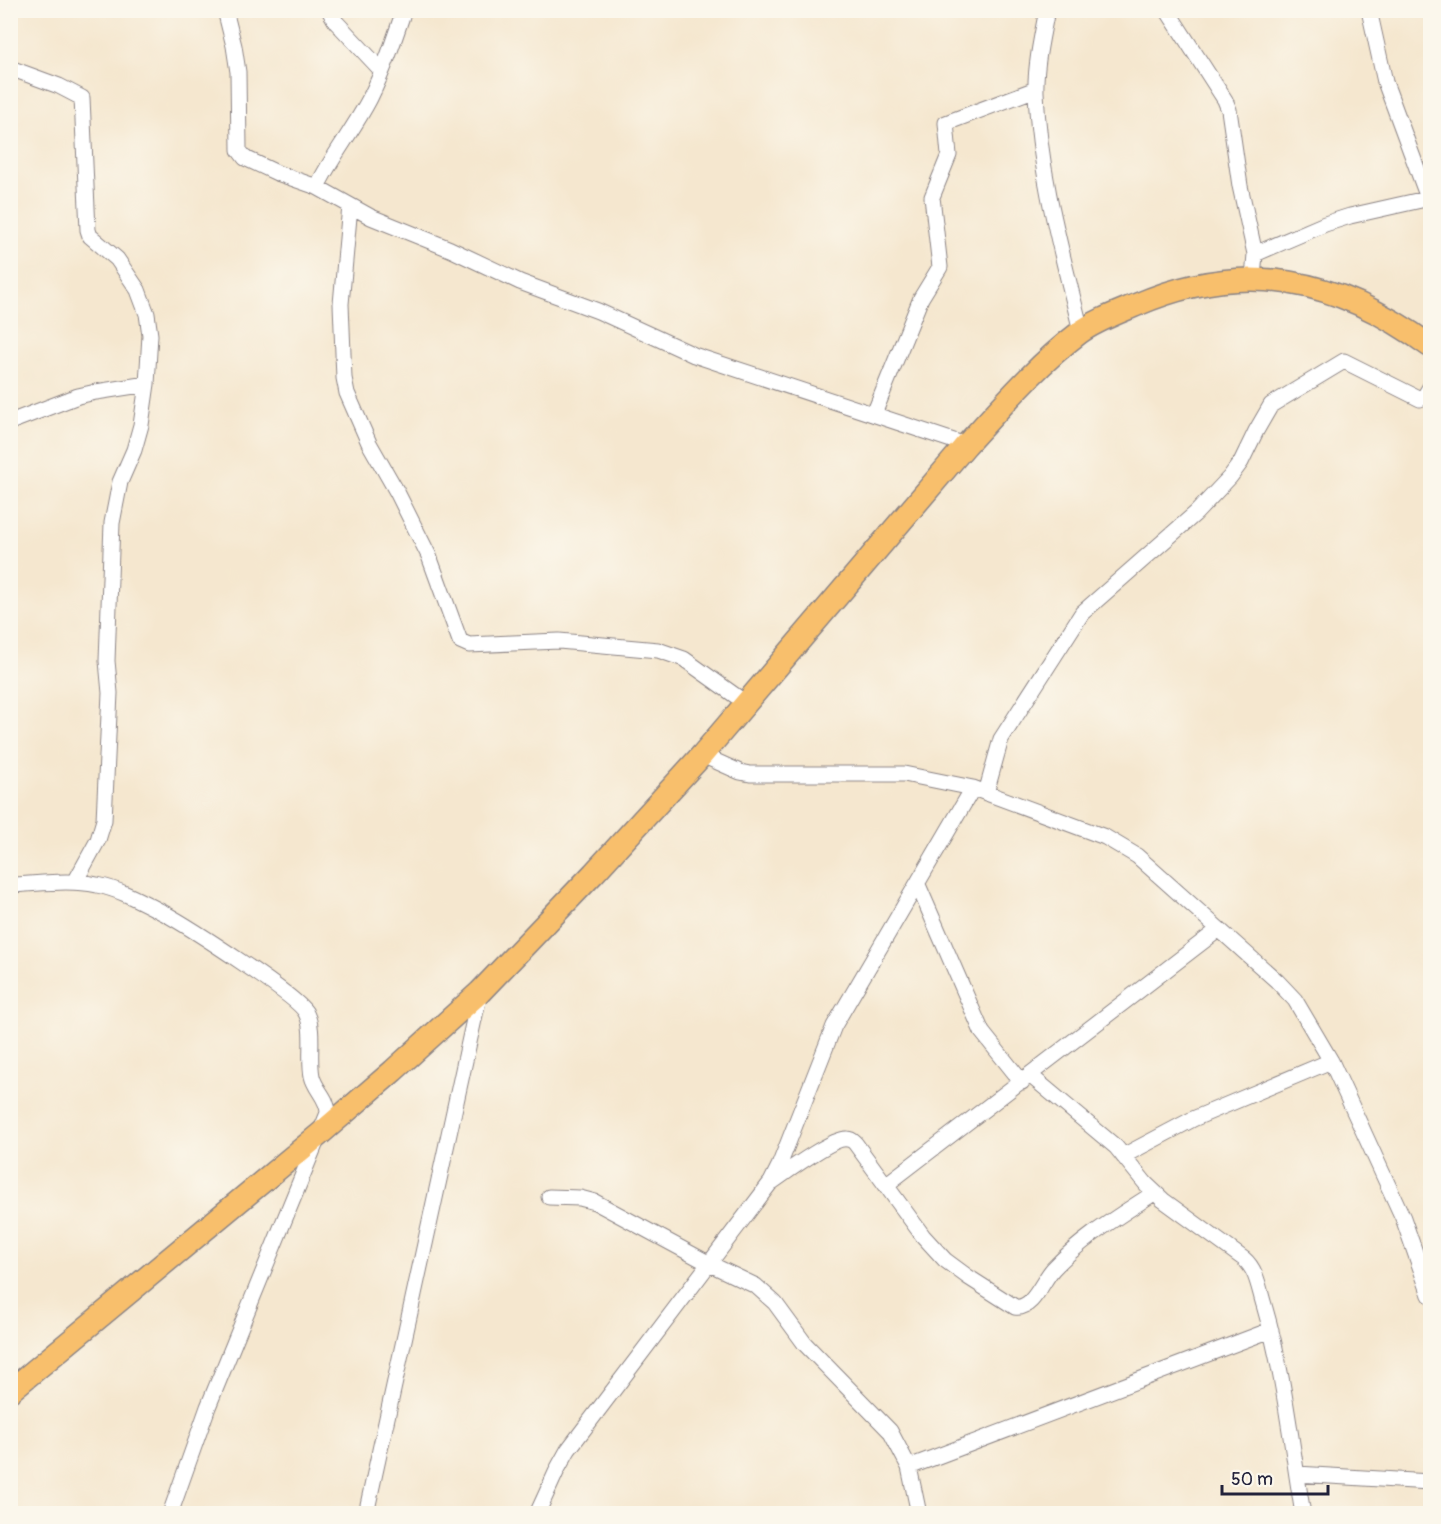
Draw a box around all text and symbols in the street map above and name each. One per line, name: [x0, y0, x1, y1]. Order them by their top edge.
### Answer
scale bar: [1222, 1458, 1328, 1496]
text: 50 m: [1231, 1468, 1273, 1491]

